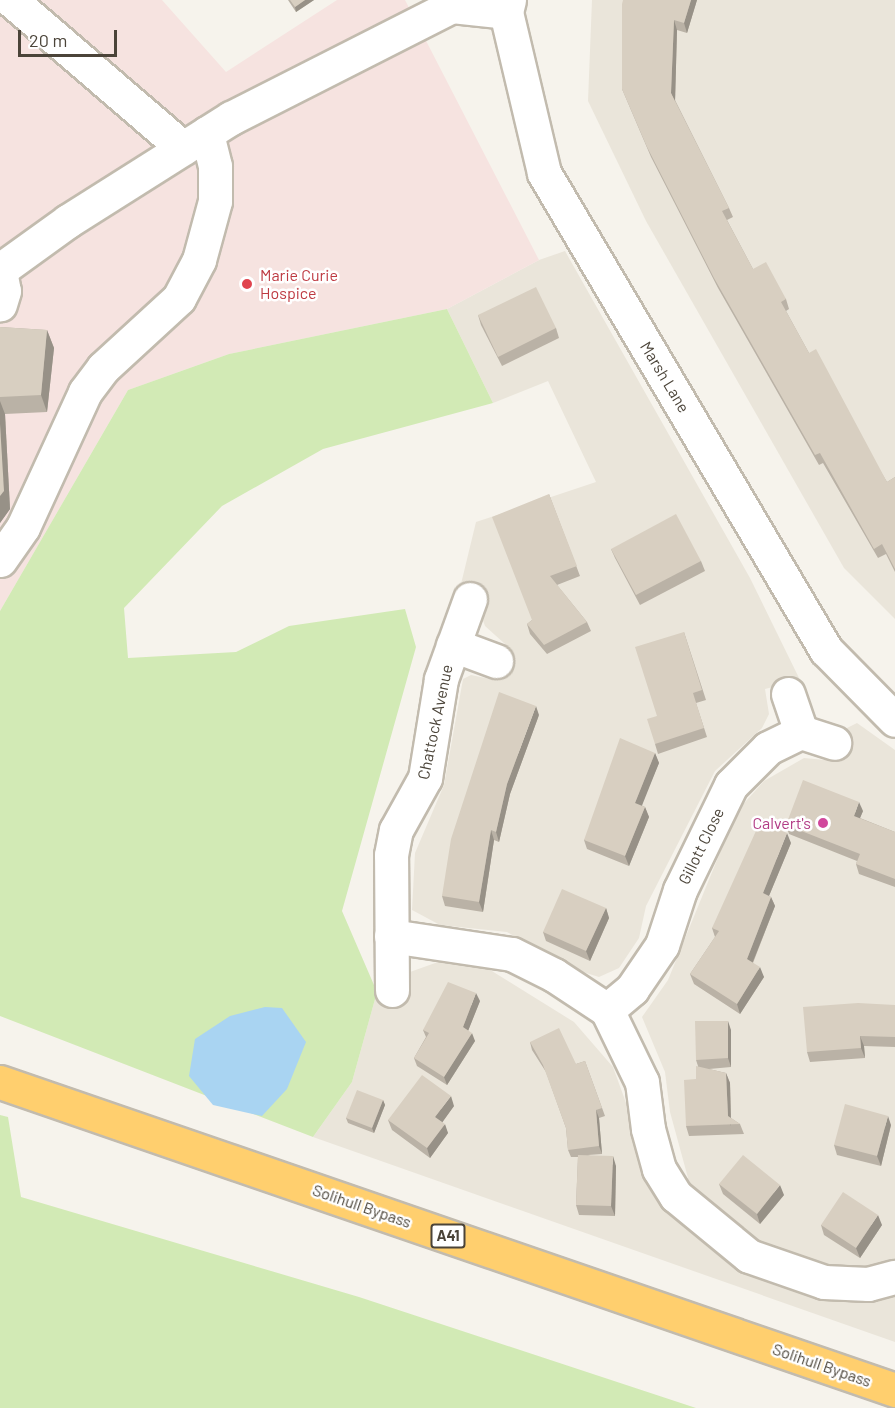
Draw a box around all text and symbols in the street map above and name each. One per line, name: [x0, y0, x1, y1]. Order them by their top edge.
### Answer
scale bar: [21, 18, 120, 56]
text: 20 m: [29, 29, 67, 51]
place label: Marie Curie Hospice: [260, 265, 338, 303]
marker: Marie Curie Hospice: [238, 275, 256, 293]
street label: Marsh Lane: [636, 338, 694, 416]
street label: Chattock Avenue: [413, 663, 457, 781]
street label: Gillott Close: [674, 804, 728, 888]
place label: Calvert's: [752, 813, 811, 833]
marker: Calvert's: [816, 816, 830, 830]
street label: Solihull Bypass: [310, 1180, 414, 1232]
road number: A41: [430, 1224, 466, 1248]
street label: Solihull Bypass: [770, 1339, 874, 1391]

